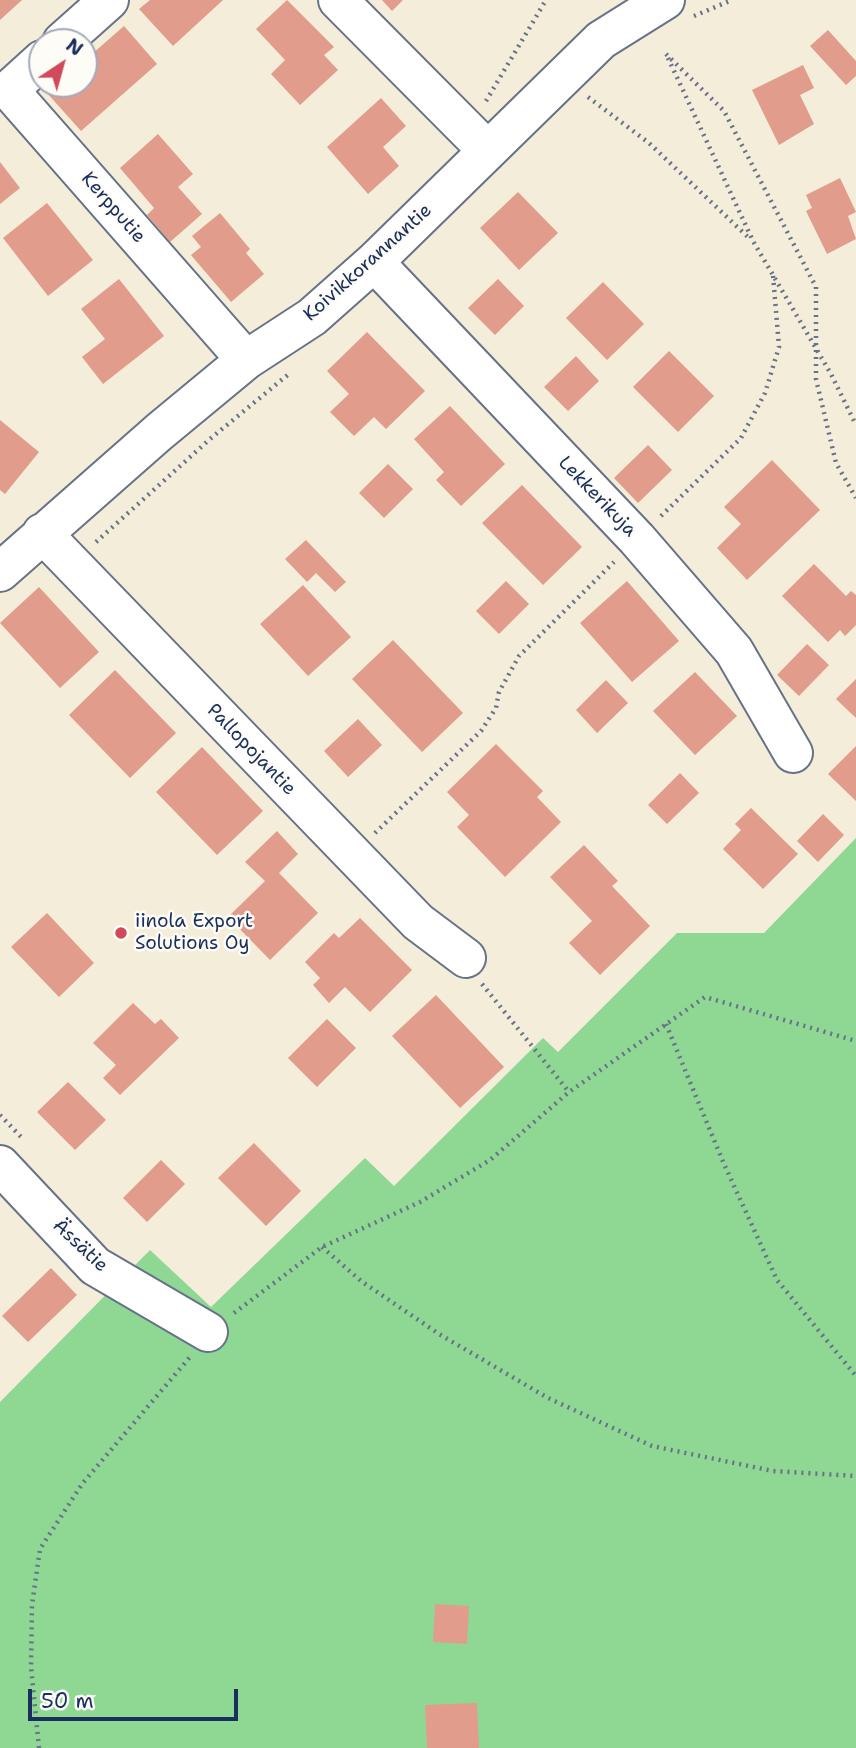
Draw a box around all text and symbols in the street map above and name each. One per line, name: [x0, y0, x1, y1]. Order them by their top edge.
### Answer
north arrow: [28, 28, 98, 98]
text: N: [61, 33, 88, 62]
street label: Kerpputie: [76, 168, 150, 248]
street label: Koivikkorannantie: [299, 199, 437, 327]
street label: Lekkerikuja: [553, 452, 641, 542]
street label: Pallopojantie: [202, 699, 300, 801]
place label: iinola Export Solutions Oy: [135, 911, 253, 955]
marker: iinola Export Solutions Oy: [113, 925, 129, 941]
street label: Ässätie: [48, 1215, 112, 1277]
scale bar: [32, 1674, 242, 1718]
text: 50 m: [41, 1687, 94, 1715]

